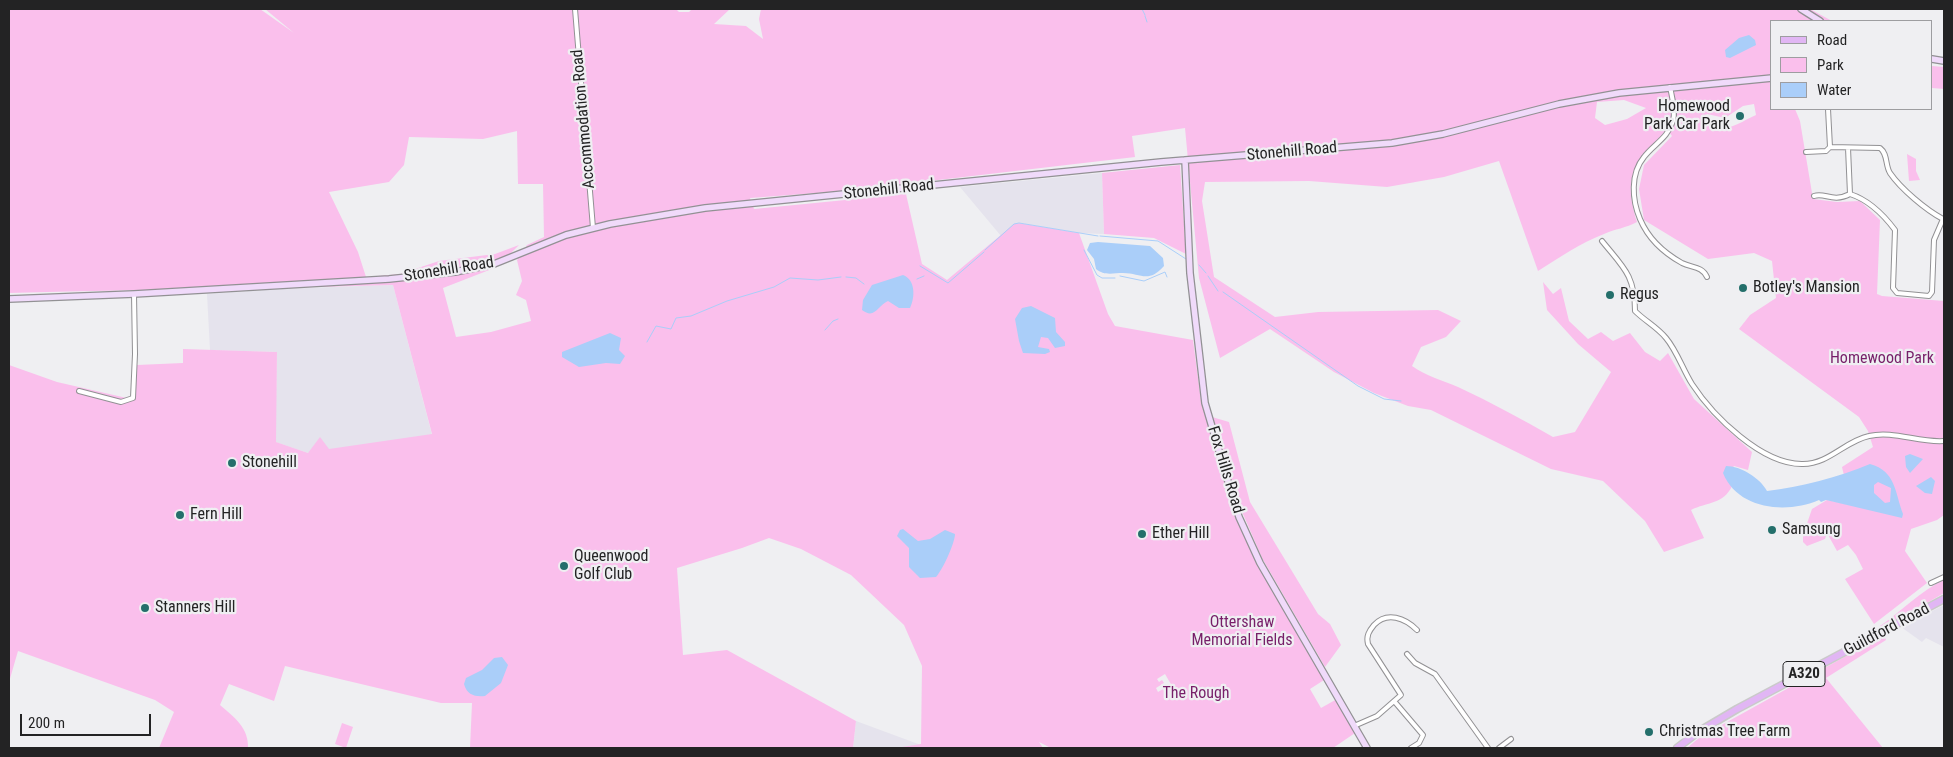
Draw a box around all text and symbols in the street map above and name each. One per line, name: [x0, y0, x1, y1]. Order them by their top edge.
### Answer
legend: [1770, 20, 1933, 110]
text: Road: [1817, 31, 1847, 49]
street label: Accommodation Road: [568, 49, 600, 189]
text: Park: [1817, 56, 1844, 74]
text: Water: [1817, 81, 1851, 99]
place label: Homewood Park Car Park: [1644, 97, 1730, 135]
marker: Homewood Park Car Park: [1734, 110, 1746, 122]
street label: Stonehill Road: [1246, 138, 1338, 166]
street label: Stonehill Road: [843, 176, 935, 204]
street label: Stonehill Road: [403, 253, 495, 287]
place label: Botley's Mansion: [1753, 278, 1860, 298]
marker: Botley's Mansion: [1737, 282, 1749, 294]
place label: Regus: [1620, 285, 1659, 305]
marker: Regus: [1604, 289, 1616, 301]
park label: Homewood Park: [1830, 349, 1934, 369]
street label: Fox Hills Road: [1203, 424, 1247, 516]
place label: Stonehill: [242, 453, 297, 473]
marker: Stonehill: [226, 457, 238, 469]
place label: Fern Hill: [190, 505, 242, 525]
marker: Fern Hill: [174, 509, 186, 521]
place label: Samsung: [1782, 520, 1841, 540]
place label: Ether Hill: [1152, 524, 1209, 544]
marker: Samsung: [1766, 524, 1778, 536]
marker: Ether Hill: [1136, 528, 1148, 540]
place label: Queenwood Golf Club: [574, 547, 648, 585]
marker: Queenwood Golf Club: [558, 560, 570, 572]
place label: Stanners Hill: [155, 598, 235, 618]
street label: Guildford Road: [1841, 599, 1933, 661]
marker: Stanners Hill: [139, 602, 151, 614]
park label: Ottershaw Memorial Fields: [1192, 613, 1292, 651]
road number: A320: [1783, 662, 1825, 686]
park label: The Rough: [1162, 684, 1230, 704]
scale bar: [22, 704, 154, 736]
text: 200 m: [28, 714, 65, 732]
place label: Christmas Tree Farm: [1659, 722, 1790, 742]
marker: Christmas Tree Farm: [1643, 726, 1655, 738]

